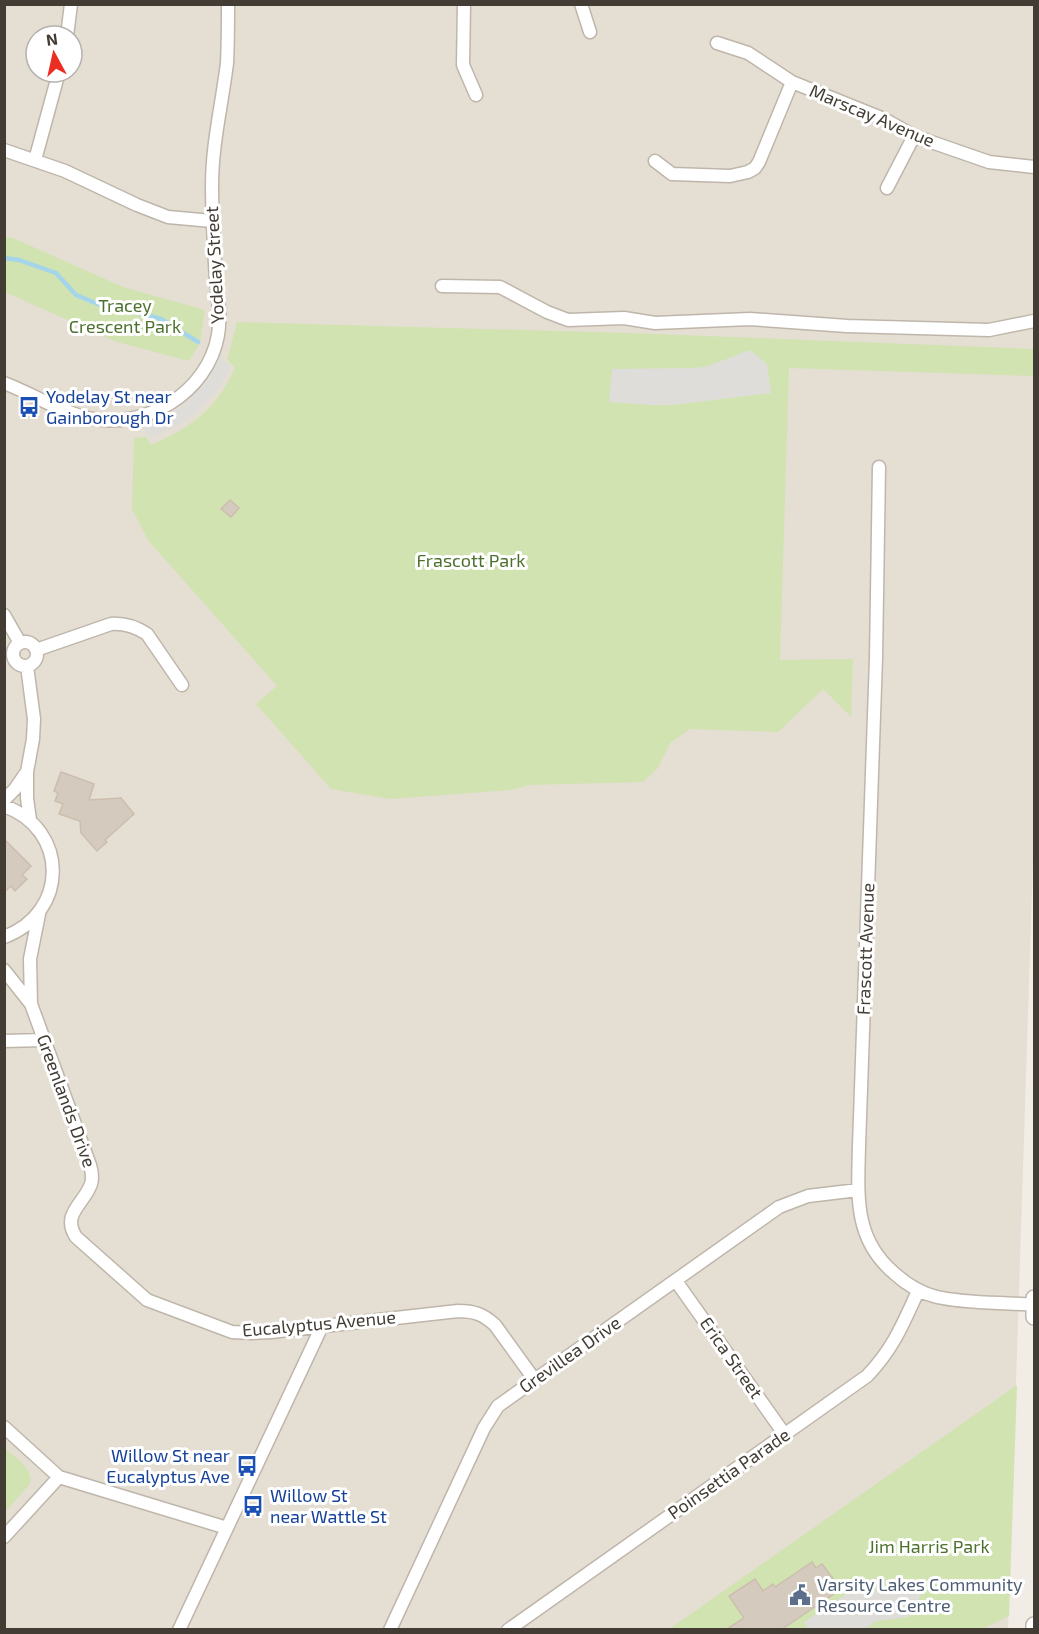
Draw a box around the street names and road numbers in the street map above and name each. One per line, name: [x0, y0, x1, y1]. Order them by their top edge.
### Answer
street label: Marscay Avenue: [807, 79, 938, 151]
street label: Yodelay Street: [200, 206, 228, 324]
street label: Frascott Avenue: [852, 883, 878, 1015]
street label: Greenlands Drive: [33, 1031, 101, 1170]
street label: Eucalyptus Avenue: [241, 1305, 397, 1341]
street label: Grevillea Drive: [514, 1311, 624, 1397]
street label: Erica Street: [696, 1312, 768, 1403]
street label: Poinsettia Parade: [663, 1423, 794, 1524]

